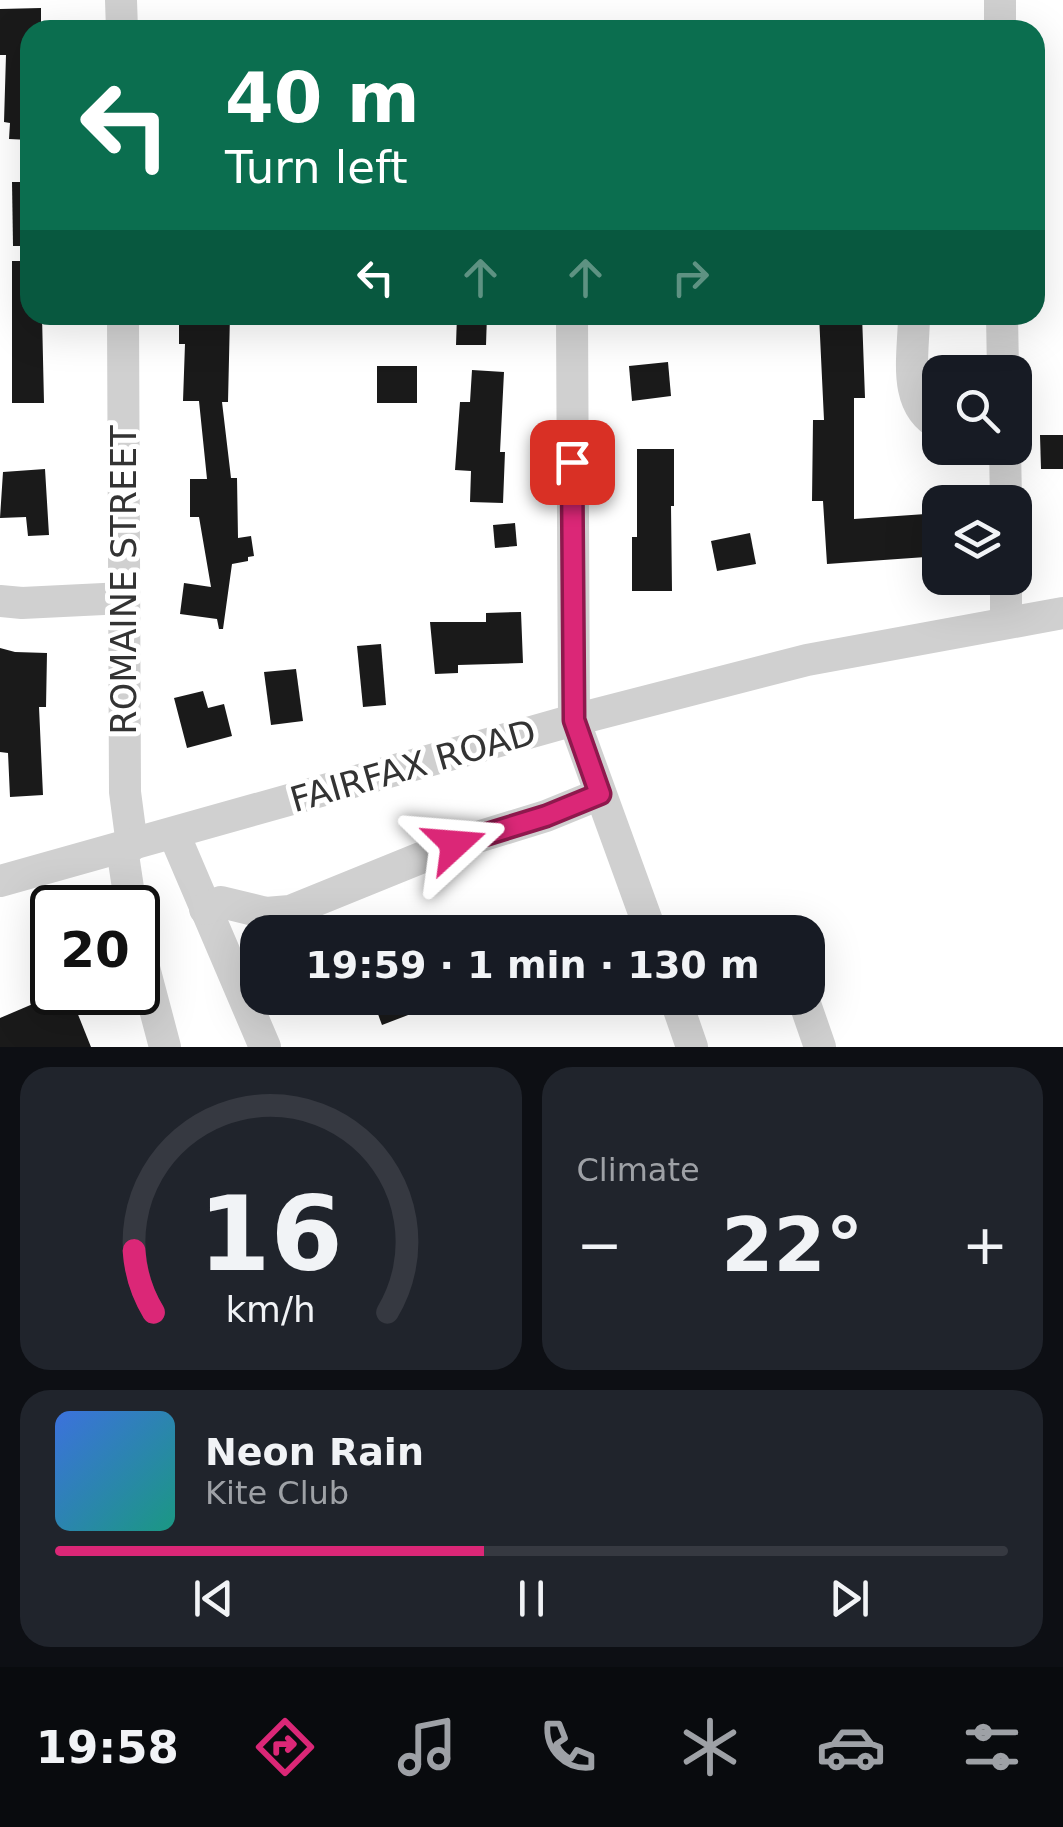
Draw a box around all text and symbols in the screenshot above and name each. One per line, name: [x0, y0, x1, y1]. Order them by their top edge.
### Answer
text: 40 m: [225, 57, 420, 139]
icon: left: [60, 60, 190, 190]
text: Turn left: [225, 141, 408, 194]
icon: left: [348, 250, 403, 305]
icon: ahead: [453, 250, 508, 305]
icon: ahead: [558, 250, 613, 305]
icon: right: [663, 250, 718, 305]
map controls: [922, 355, 1032, 595]
button: search: [922, 355, 1032, 465]
pin: [530, 420, 615, 505]
street label: ROMAINE STREET: [104, 425, 144, 735]
icon: arrive: [545, 435, 600, 490]
button: layers: [922, 485, 1032, 595]
street label: FAIRFAX ROAD: [286, 712, 540, 820]
position arrow: [403, 792, 507, 896]
speed limit sign: 20: [30, 885, 160, 1015]
text: 19:59 · 1 min · 130 m: [305, 943, 760, 987]
text: Climate: [577, 1151, 700, 1189]
text: 16: [198, 1173, 343, 1295]
text: 22°: [721, 1201, 863, 1289]
text: −: [577, 1213, 623, 1277]
text: +: [962, 1213, 1008, 1277]
text: km/h: [226, 1289, 316, 1330]
text: Neon Rain: [205, 1430, 424, 1474]
text: Kite Club: [205, 1474, 349, 1512]
icon: previous: [186, 1571, 241, 1626]
icon: pause: [504, 1571, 559, 1626]
icon: next: [822, 1571, 877, 1626]
icon: directions: [250, 1712, 320, 1782]
icon: music: [392, 1712, 462, 1782]
icon: phone: [533, 1712, 603, 1782]
icon: climate: [675, 1712, 745, 1782]
icon: car: [816, 1712, 886, 1782]
icon: filters: [957, 1712, 1027, 1782]
text: 19:58: [36, 1721, 179, 1774]

